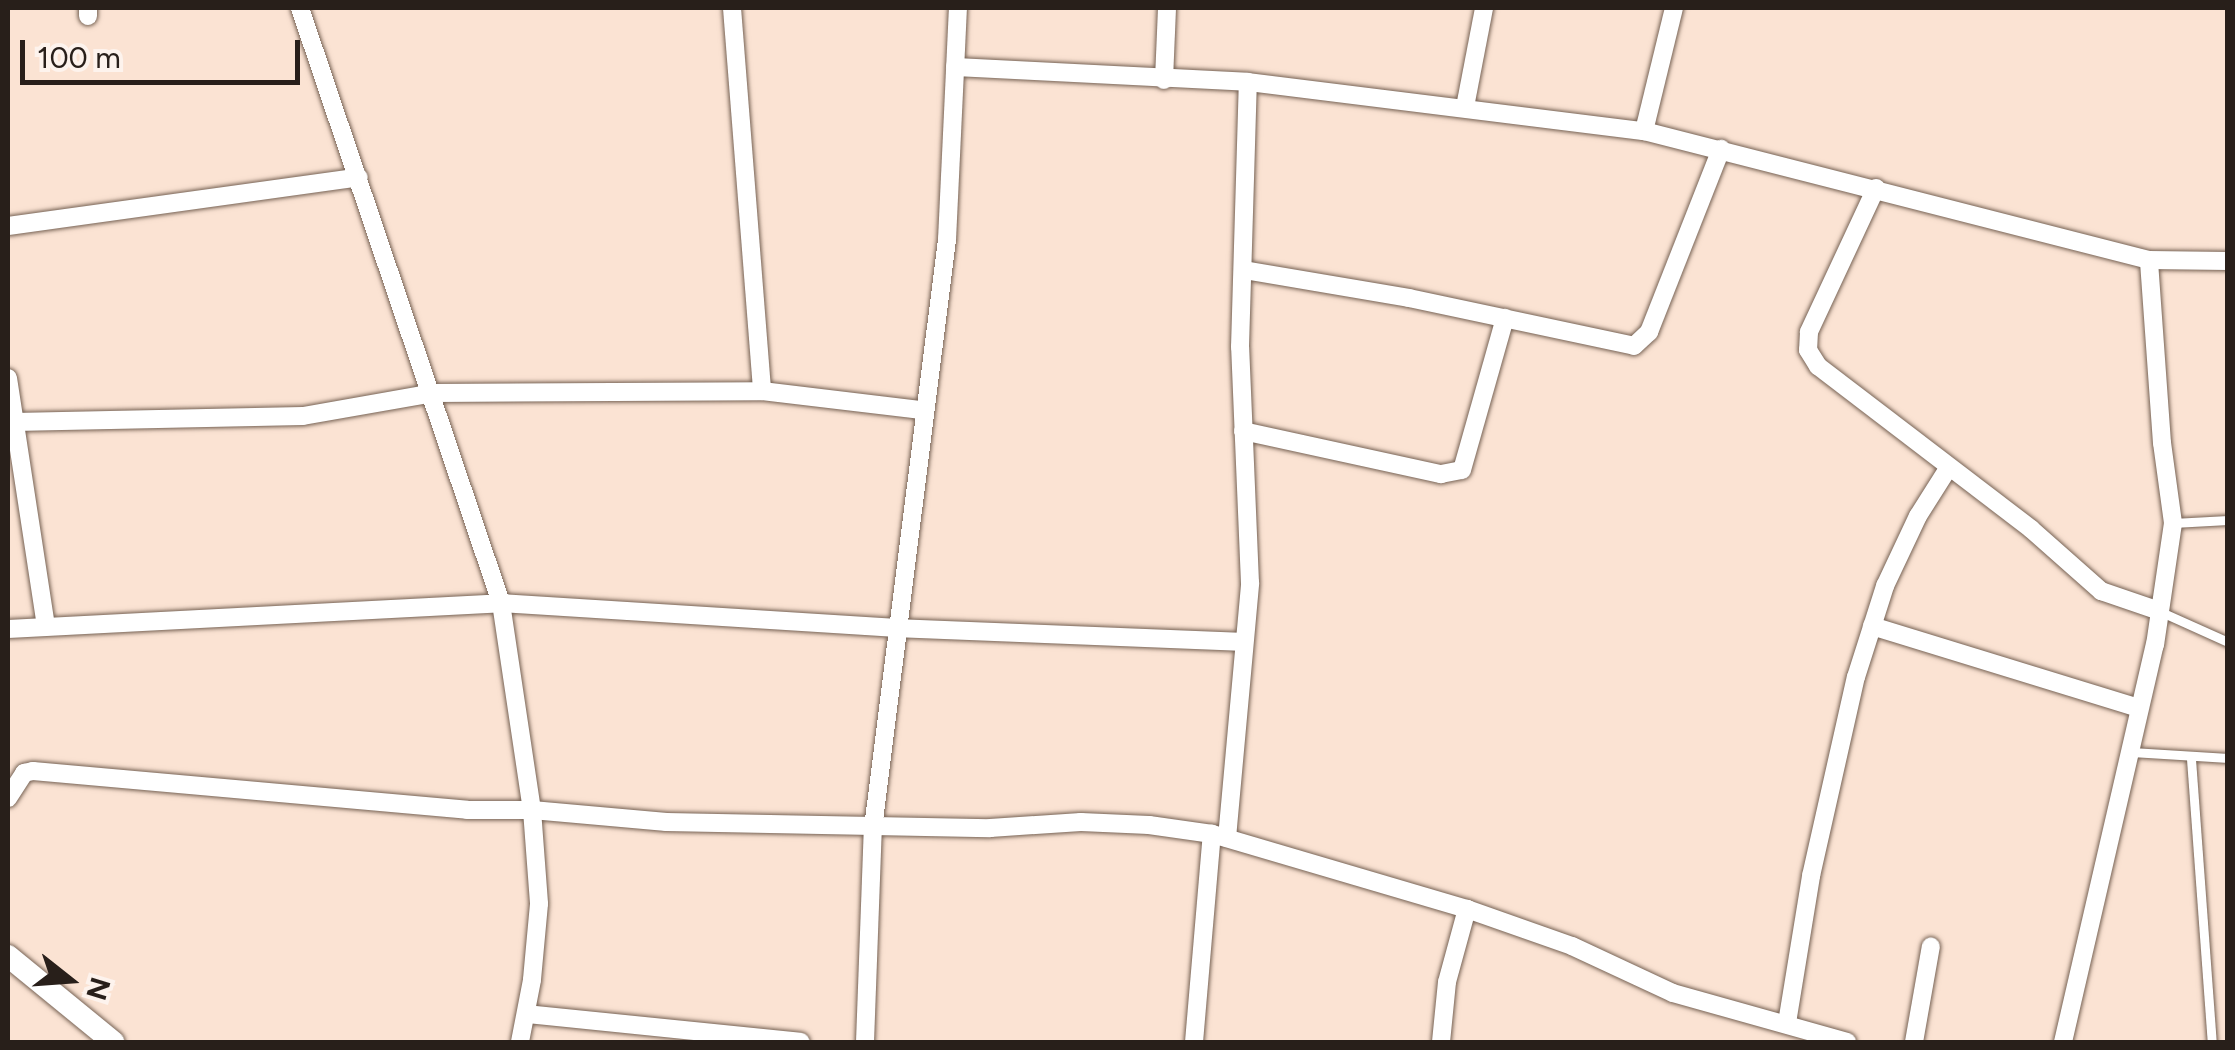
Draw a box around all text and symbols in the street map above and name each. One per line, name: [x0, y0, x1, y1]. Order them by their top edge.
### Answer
scale bar: [25, 20, 305, 82]
text: 100 m: [37, 39, 121, 76]
north arrow: [20, 930, 120, 1030]
text: N: [79, 973, 118, 1004]

